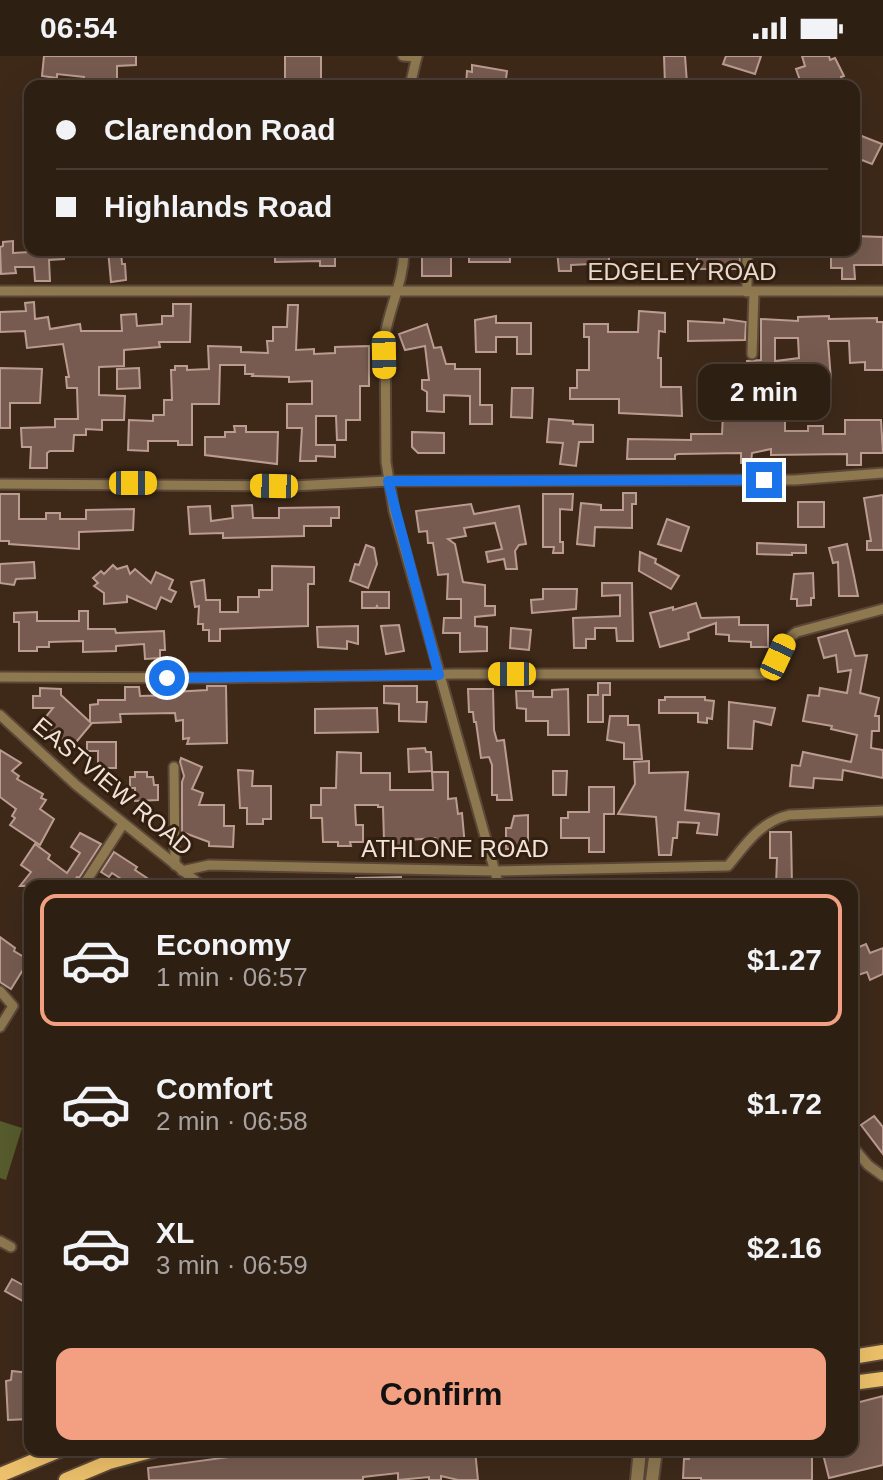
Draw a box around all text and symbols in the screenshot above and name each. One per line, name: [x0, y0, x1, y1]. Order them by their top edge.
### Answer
text: 06:54: [40, 11, 117, 44]
text: Clarendon Road: [104, 113, 336, 146]
text: Highlands Road: [104, 190, 332, 223]
street label: EDGELEY ROAD: [588, 258, 776, 285]
car: [372, 331, 396, 379]
callout: 2 min: [698, 364, 830, 420]
text: 2 min: [730, 377, 798, 407]
route end: [746, 462, 782, 498]
car: [109, 471, 157, 495]
car: [250, 474, 298, 498]
car: [757, 630, 799, 684]
route start: [149, 660, 185, 696]
car: [488, 662, 536, 686]
street label: EASTVIEW ROAD: [28, 711, 198, 861]
street label: ATHLONE ROAD: [361, 835, 549, 862]
icon: car: [60, 924, 132, 996]
text: Economy: [156, 928, 291, 961]
text: $1.27: [747, 943, 822, 976]
text: 1 min · 06:57: [156, 962, 308, 992]
icon: car: [60, 1068, 132, 1140]
text: Comfort: [156, 1072, 273, 1105]
text: $1.72: [747, 1087, 822, 1120]
text: 2 min · 06:58: [156, 1106, 308, 1136]
icon: car: [60, 1212, 132, 1284]
text: XL: [156, 1216, 194, 1249]
text: $2.16: [747, 1231, 822, 1264]
text: 3 min · 06:59: [156, 1250, 308, 1280]
button: Confirm: [56, 1348, 826, 1440]

